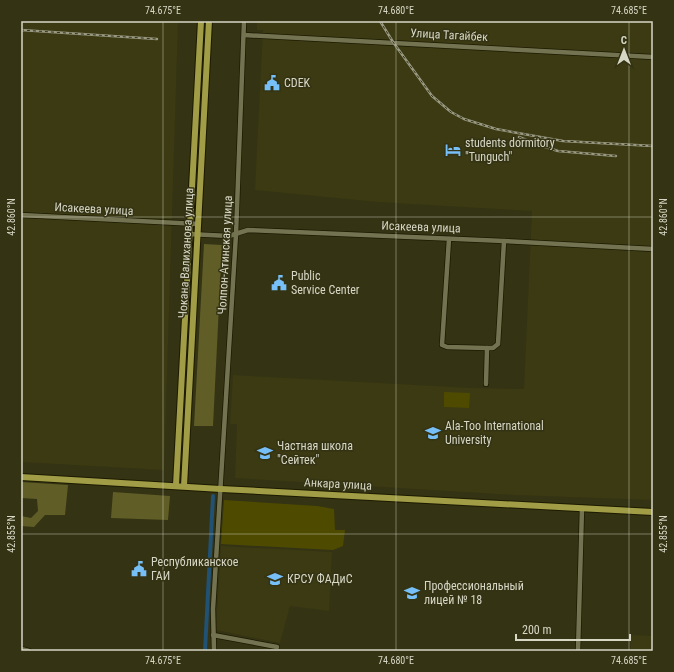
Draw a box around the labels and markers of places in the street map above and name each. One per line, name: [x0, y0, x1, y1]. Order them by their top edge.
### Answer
public building icon: CDEK: [263, 74, 281, 92]
place label: CDEK: [284, 76, 311, 90]
place label: students dormitory "Tunguch": [465, 136, 555, 164]
hotel icon: students dormitory "Tunguch": [444, 141, 462, 159]
place label: Public Service Center: [291, 269, 360, 297]
public building icon: Public Service Center: [270, 274, 288, 292]
place label: Ala-Too International University: [445, 419, 544, 447]
school or university icon: Ala-Too International University: [424, 424, 442, 442]
place label: Частная школа "Сейтек": [277, 439, 353, 467]
school or university icon: Частная школа "Сейтек": [256, 444, 274, 462]
place label: Республиканское ГАИ: [151, 555, 239, 583]
public building icon: Республиканское ГАИ: [130, 560, 148, 578]
school or university icon: КРСУ ФАДиС: [266, 570, 284, 588]
place label: КРСУ ФАДиС: [287, 572, 353, 586]
place label: Профессиональный лицей № 18: [424, 579, 524, 607]
school or university icon: Профессиональный лицей № 18: [403, 584, 421, 602]

